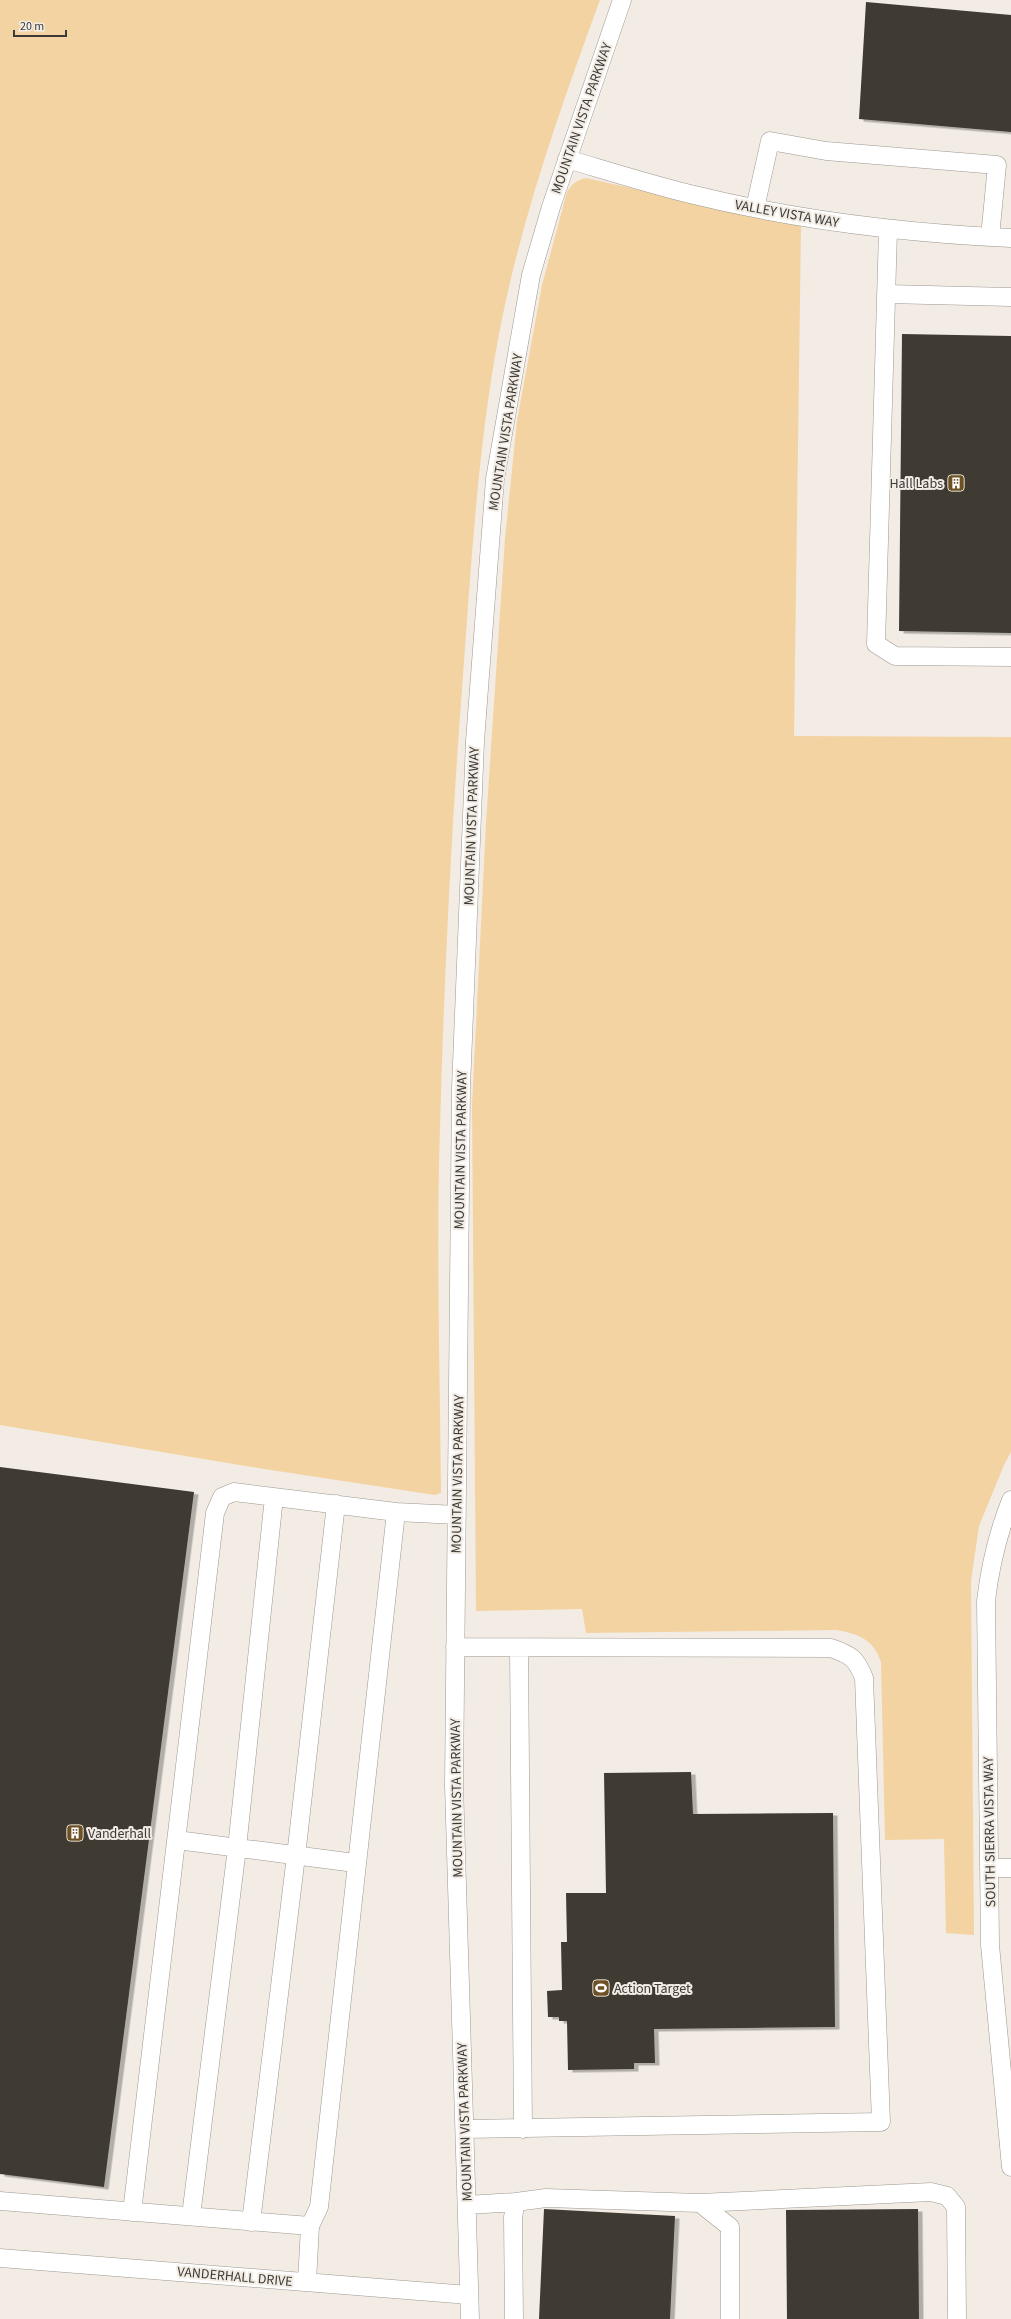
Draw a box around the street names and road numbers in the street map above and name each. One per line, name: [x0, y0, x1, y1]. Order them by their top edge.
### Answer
street label: MOUNTAIN VISTA PARKWAY: [547, 40, 617, 197]
street label: VALLEY VISTA WAY: [733, 195, 841, 233]
street label: MOUNTAIN VISTA PARKWAY: [484, 352, 528, 512]
street label: MOUNTAIN VISTA PARKWAY: [459, 746, 485, 906]
street label: MOUNTAIN VISTA PARKWAY: [450, 1070, 472, 1230]
street label: MOUNTAIN VISTA PARKWAY: [447, 1394, 469, 1554]
street label: MOUNTAIN VISTA PARKWAY: [446, 1718, 468, 1878]
street label: SOUTH SIERRA VISTA WAY: [979, 1756, 1001, 1907]
street label: MOUNTAIN VISTA PARKWAY: [452, 2042, 478, 2202]
street label: VANDERHALL DRIVE: [176, 2262, 293, 2292]

